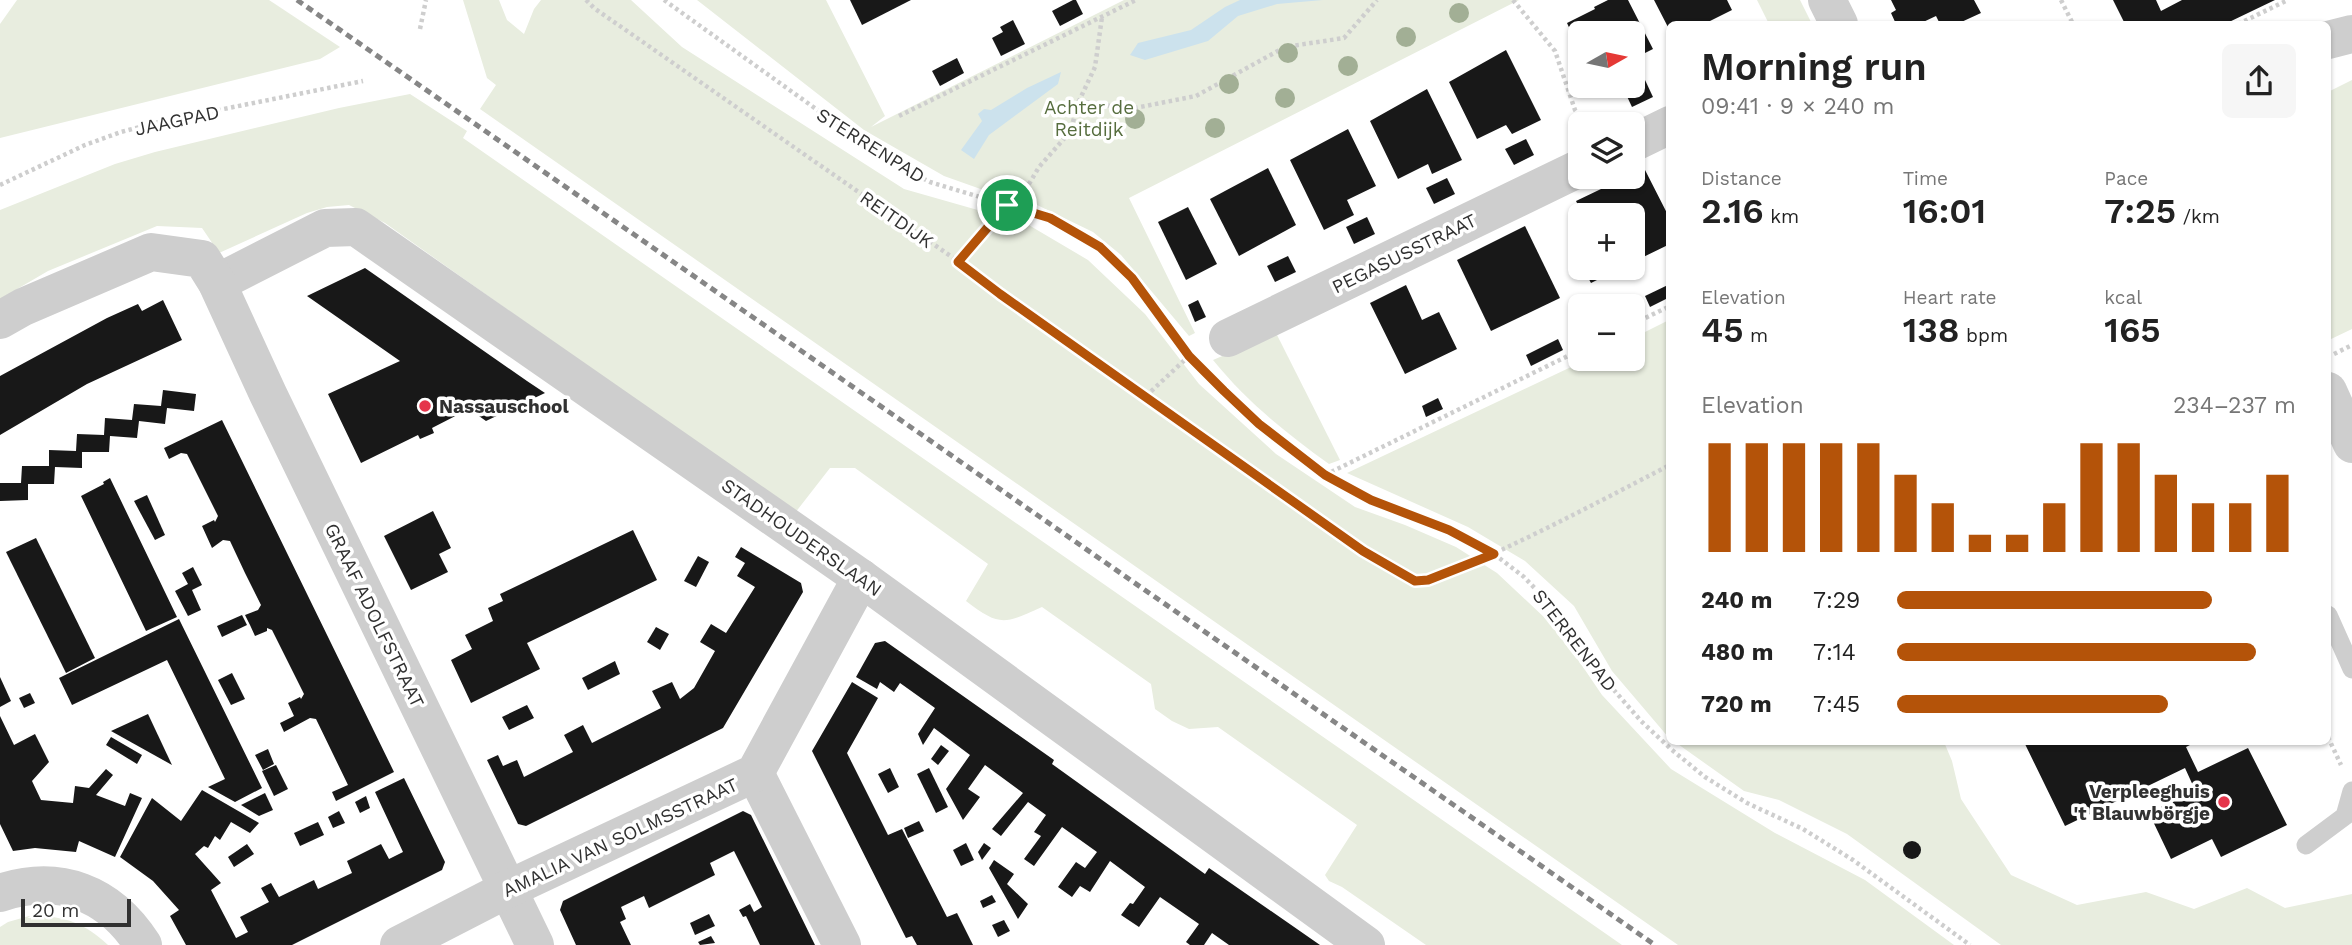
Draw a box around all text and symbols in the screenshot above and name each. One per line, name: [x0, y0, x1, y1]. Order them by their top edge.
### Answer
north arrow: [1568, 21, 1645, 98]
map controls: [1568, 21, 1645, 371]
button: share: [2222, 44, 2296, 118]
text: Morning run: [1701, 45, 1927, 89]
text: 09:41 · 9 × 240 m: [1701, 93, 1894, 120]
park label: Achter de Reitdijk: [1044, 96, 1134, 141]
street label: JAAGPAD: [133, 100, 221, 141]
street label: STERRENPAD: [812, 103, 929, 188]
button: layers: [1568, 112, 1645, 189]
text: Distance: [1701, 167, 1782, 190]
text: Time: [1903, 167, 1948, 190]
text: Pace: [2104, 167, 2148, 190]
pin: [977, 175, 1037, 235]
street label: REITDIJK: [856, 186, 938, 253]
icon: arrive: [988, 186, 1026, 224]
text: 2.16: [1701, 190, 1764, 232]
text: 16:01: [1903, 190, 1986, 232]
text: 7:25: [2104, 190, 2176, 232]
button: +: [1568, 203, 1645, 280]
text: km: [1764, 205, 1799, 228]
text: /km: [2176, 205, 2220, 228]
street label: PEGASUSSTRAAT: [1328, 208, 1480, 298]
text: Elevation: [1701, 286, 1786, 309]
text: Heart rate: [1903, 286, 1997, 309]
text: kcal: [2104, 286, 2142, 309]
button: −: [1568, 294, 1645, 371]
text: 45: [1701, 309, 1744, 351]
text: 138: [1903, 309, 1960, 351]
text: 165: [2104, 309, 2161, 351]
text: m: [1744, 324, 1768, 347]
text: bpm: [1960, 324, 2008, 347]
text: Elevation: [1701, 392, 1804, 419]
text: 234–237 m: [2173, 392, 2296, 419]
place label: Nassauschool: [439, 395, 569, 418]
marker: Nassauschool: [417, 398, 433, 414]
street label: STADHOUDERSLAAN: [717, 473, 886, 601]
street label: GRAAF ADOLFSTRAAT: [320, 519, 429, 711]
street label: STERRENPAD: [1528, 585, 1622, 696]
text: 240 m: [1701, 587, 1772, 614]
text: 7:29: [1813, 587, 1860, 614]
text: 480 m: [1701, 639, 1773, 666]
text: 7:14: [1813, 639, 1856, 666]
text: 720 m: [1701, 691, 1772, 718]
text: 7:45: [1813, 691, 1860, 718]
street label: AMALIA VAN SOLMSSTRAAT: [499, 773, 741, 902]
place label: Verpleeghuis 't Blauwbörgje: [2073, 780, 2210, 825]
marker: Verpleeghuis 't Blauwbörgje: [2216, 794, 2232, 810]
scale bar: [21, 896, 131, 928]
text: 20 m: [32, 899, 79, 922]

